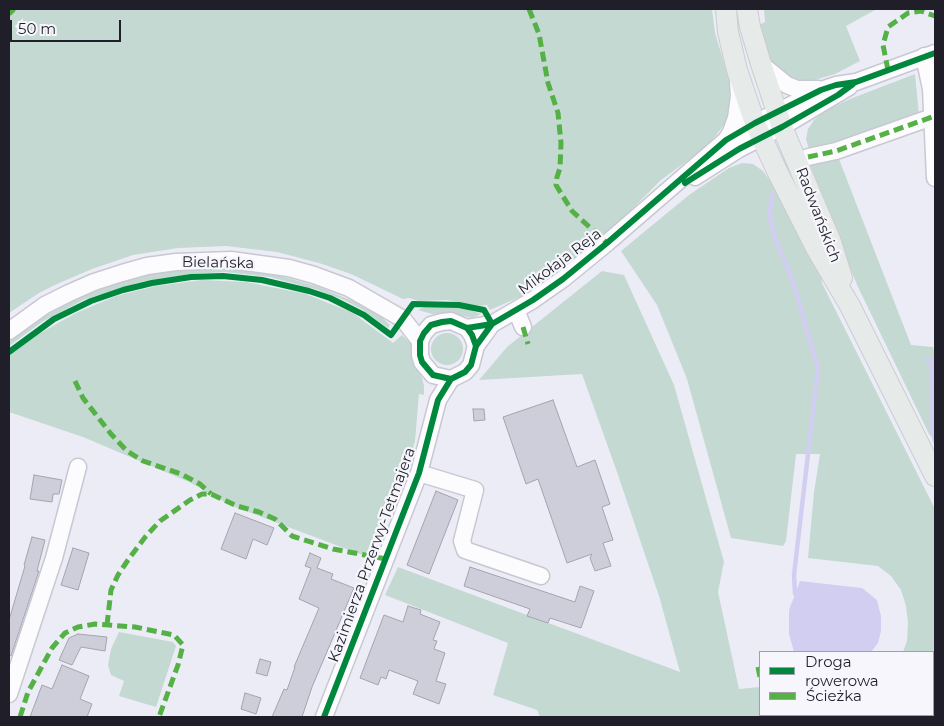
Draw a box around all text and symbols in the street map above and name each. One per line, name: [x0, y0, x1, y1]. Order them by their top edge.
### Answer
scale bar: [12, 10, 124, 42]
text: 50 m: [18, 19, 56, 38]
street label: Radwańskich: [792, 165, 844, 265]
street label: Mikołaja Reja: [515, 225, 605, 299]
street label: Bielańska: [182, 253, 254, 273]
street label: Kazimierza Przerwy-Tetmajera: [325, 445, 419, 665]
legend: [759, 651, 934, 716]
text: Droga rowerowa: [805, 652, 879, 690]
text: Ścieżka: [806, 686, 862, 705]

